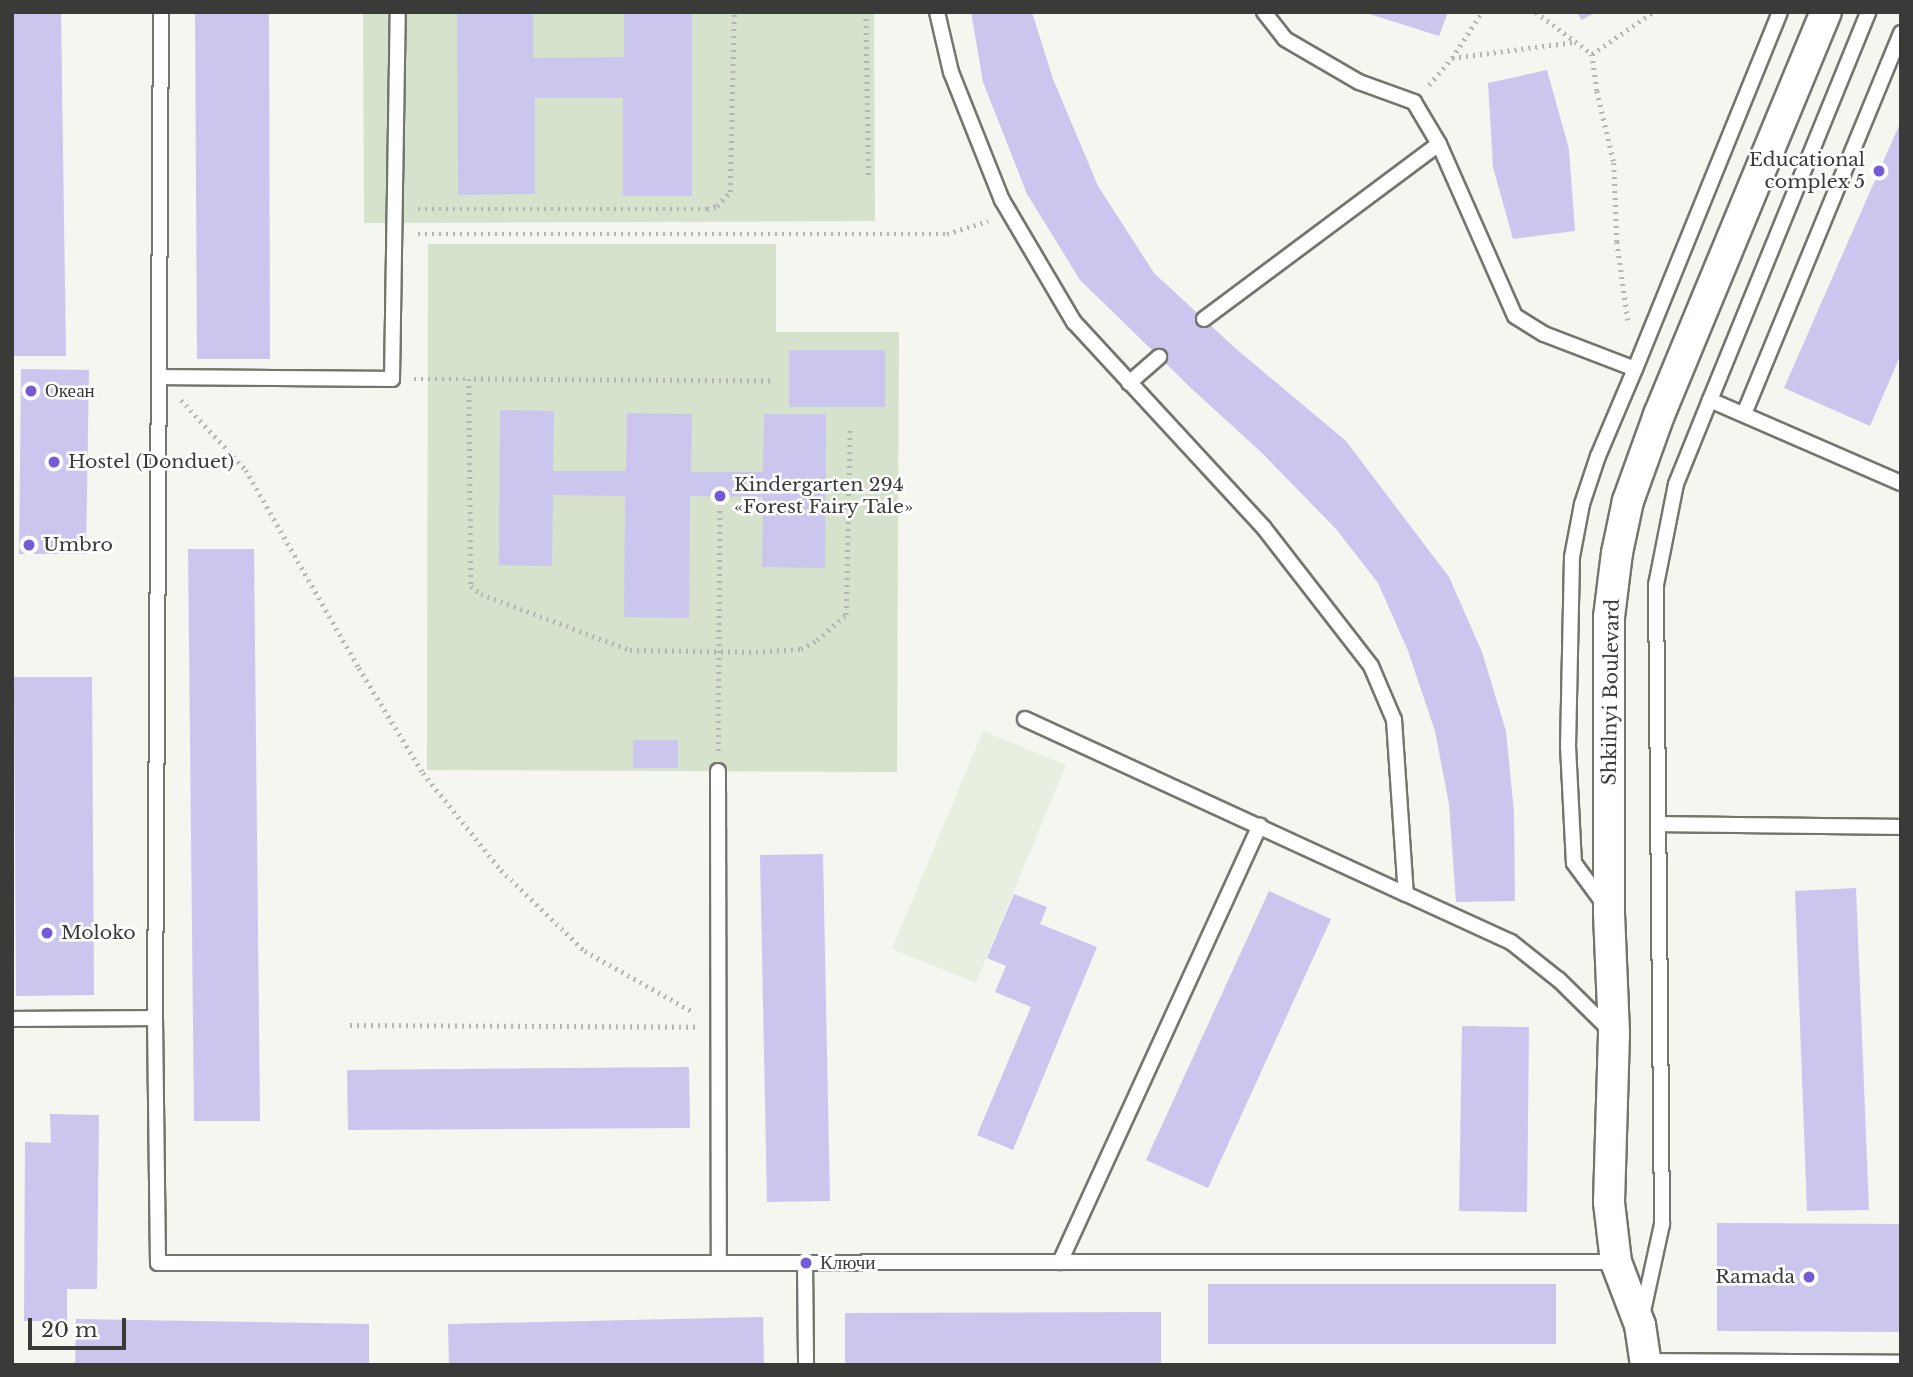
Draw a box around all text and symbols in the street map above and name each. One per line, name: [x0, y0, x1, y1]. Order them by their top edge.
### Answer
place label: Educational complex 5: [1749, 149, 1865, 193]
marker: Educational complex 5: [1871, 163, 1887, 179]
place label: Океан: [45, 380, 95, 402]
marker: Океан: [23, 383, 39, 399]
place label: Hostel (Donduet): [68, 451, 234, 473]
marker: Hostel (Donduet): [46, 454, 62, 470]
place label: Kindergarten 294 «Forest Fairy Tale»: [734, 474, 914, 518]
marker: Kindergarten 294 «Forest Fairy Tale»: [712, 488, 728, 504]
place label: Umbro: [43, 534, 113, 556]
marker: Umbro: [21, 537, 37, 553]
street label: Shkilnyi Boulevard: [1598, 598, 1624, 786]
place label: Moloko: [61, 922, 136, 944]
marker: Moloko: [39, 925, 55, 941]
place label: Ключи: [820, 1252, 875, 1274]
marker: Ключи: [798, 1255, 814, 1271]
place label: Ramada: [1715, 1266, 1795, 1288]
marker: Ramada: [1801, 1269, 1817, 1285]
scale bar: [32, 1304, 130, 1348]
text: 20 m: [41, 1317, 98, 1343]

